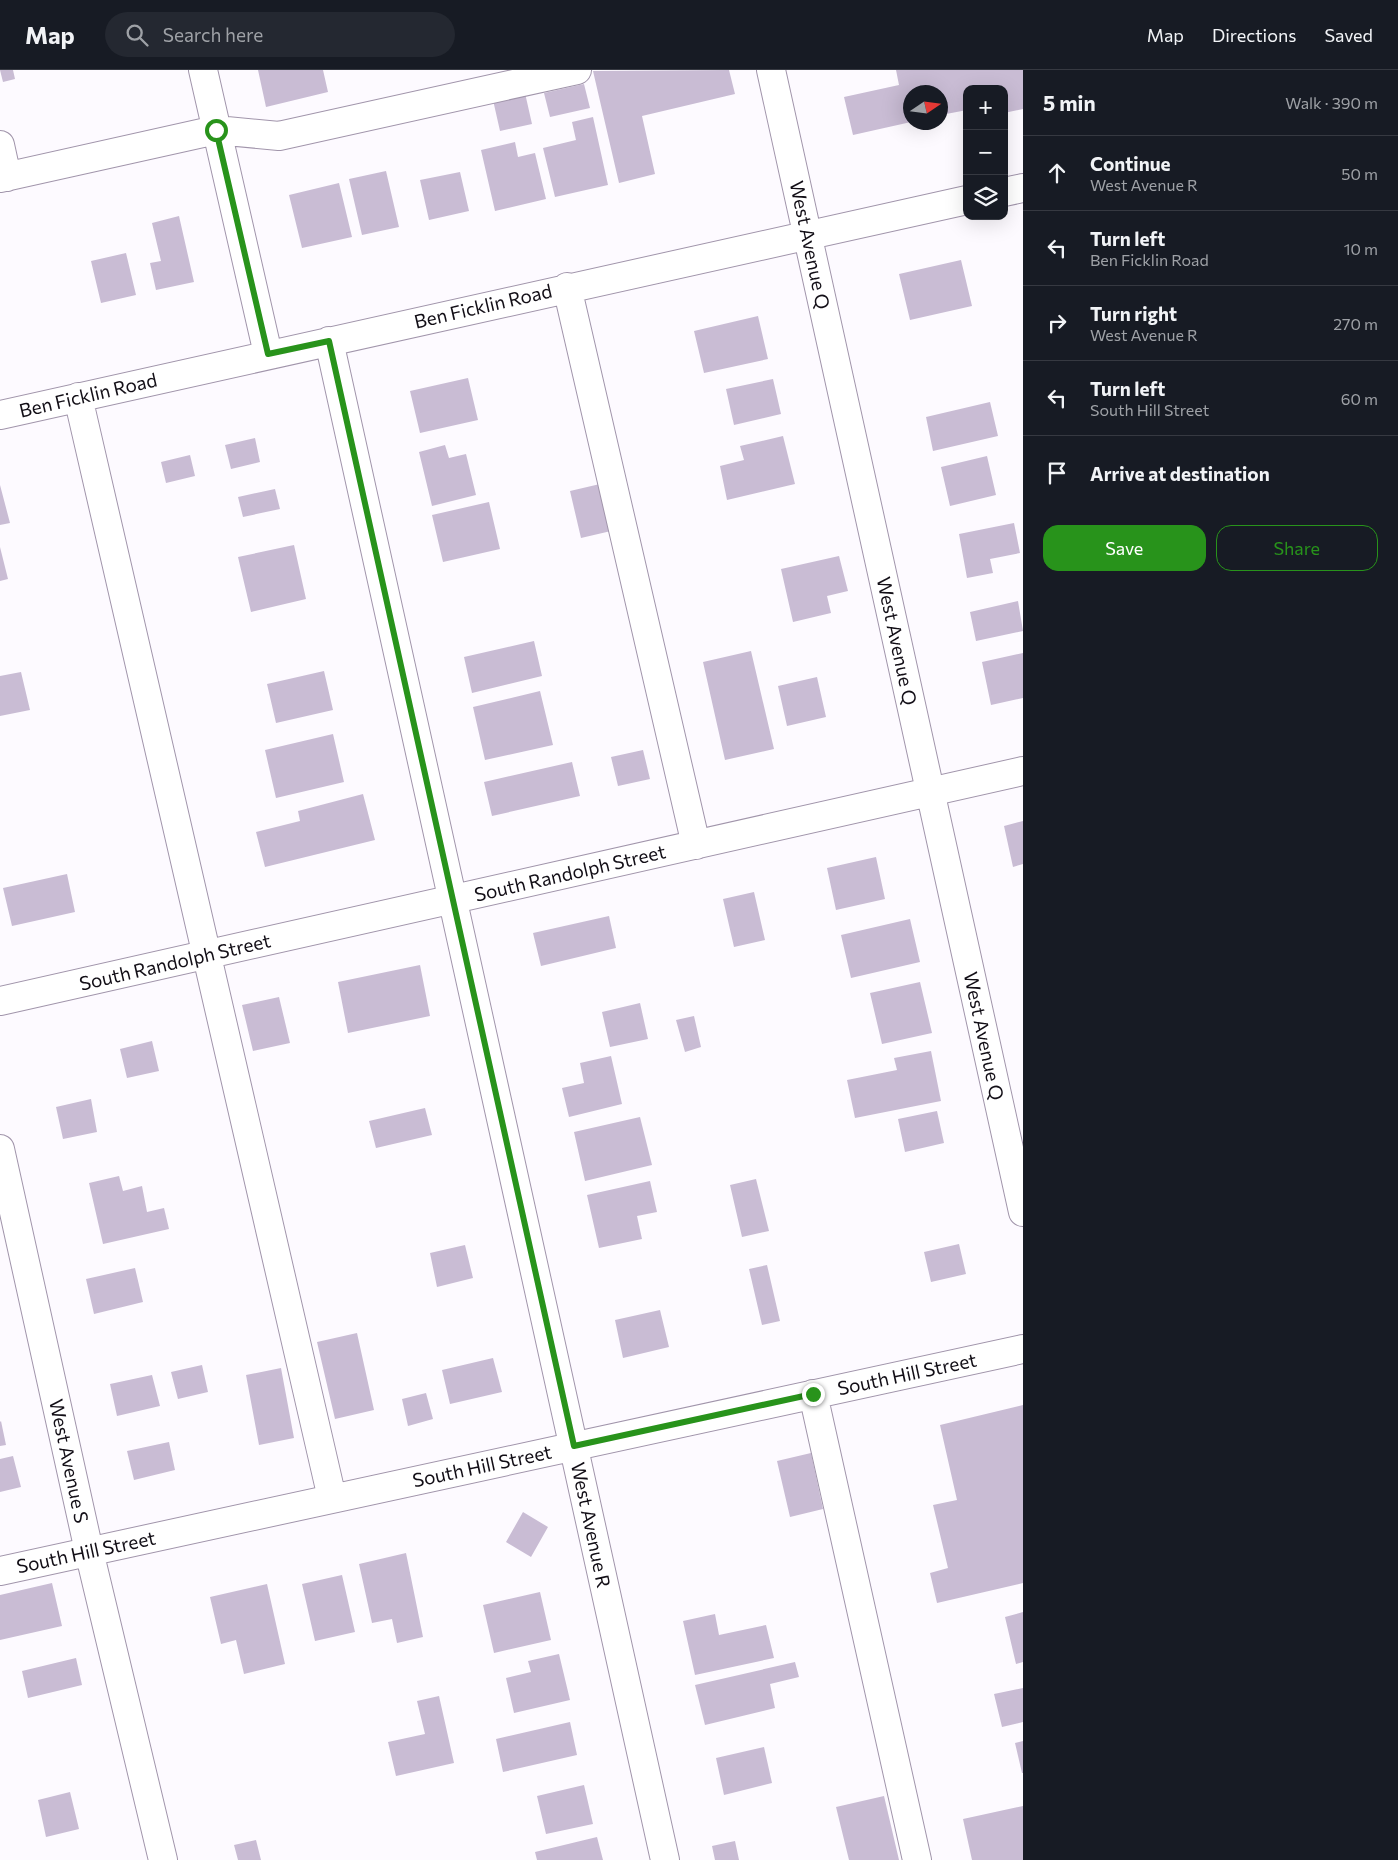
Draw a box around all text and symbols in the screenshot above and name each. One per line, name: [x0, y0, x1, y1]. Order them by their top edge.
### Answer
search box: [105, 12, 455, 57]
text: Map: [25, 20, 75, 49]
icon: search: [123, 21, 151, 49]
text: Search here: [163, 23, 263, 46]
text: Map: [1147, 24, 1184, 46]
text: Directions: [1212, 24, 1296, 46]
text: Saved: [1324, 24, 1373, 46]
north arrow: [903, 85, 948, 130]
map controls: [963, 85, 1008, 220]
button: +: [963, 85, 1008, 130]
text: 5 min: [1043, 90, 1096, 115]
text: Walk · 390 m: [1285, 93, 1378, 112]
route start: [205, 119, 228, 142]
button: −: [963, 130, 1008, 175]
text: Continue: [1090, 152, 1170, 175]
icon: ahead: [1043, 159, 1071, 187]
text: 50 m: [1341, 164, 1378, 183]
button: layers: [963, 175, 1008, 220]
text: West Avenue R: [1090, 175, 1198, 194]
street label: West Avenue Q: [786, 179, 835, 311]
text: Turn left: [1090, 227, 1165, 250]
icon: left: [1043, 234, 1071, 262]
text: 10 m: [1344, 239, 1378, 258]
text: Ben Ficklin Road: [1090, 250, 1209, 269]
street label: Ben Ficklin Road: [412, 278, 554, 333]
text: Turn right: [1090, 302, 1177, 325]
icon: right: [1043, 309, 1071, 337]
text: 270 m: [1333, 314, 1378, 333]
text: West Avenue R: [1090, 325, 1198, 344]
street label: Ben Ficklin Road: [17, 367, 159, 422]
text: Turn left: [1090, 377, 1165, 400]
icon: left: [1043, 384, 1071, 412]
text: 60 m: [1341, 389, 1378, 408]
text: South Hill Street: [1090, 400, 1209, 419]
icon: arrive: [1043, 459, 1071, 487]
text: Arrive at destination: [1090, 462, 1270, 485]
button: Save: [1043, 525, 1206, 571]
button: Share: [1216, 525, 1378, 571]
street label: West Avenue Q: [873, 575, 922, 707]
street label: South Randolph Street: [472, 839, 668, 906]
street label: South Randolph Street: [77, 928, 273, 995]
street label: West Avenue Q: [960, 970, 1009, 1102]
street label: South Hill Street: [835, 1348, 979, 1399]
route end: [802, 1383, 825, 1406]
street label: West Avenue S: [45, 1397, 94, 1525]
street label: South Hill Street: [410, 1440, 554, 1491]
street label: West Avenue R: [567, 1460, 616, 1590]
street label: South Hill Street: [14, 1526, 158, 1577]

